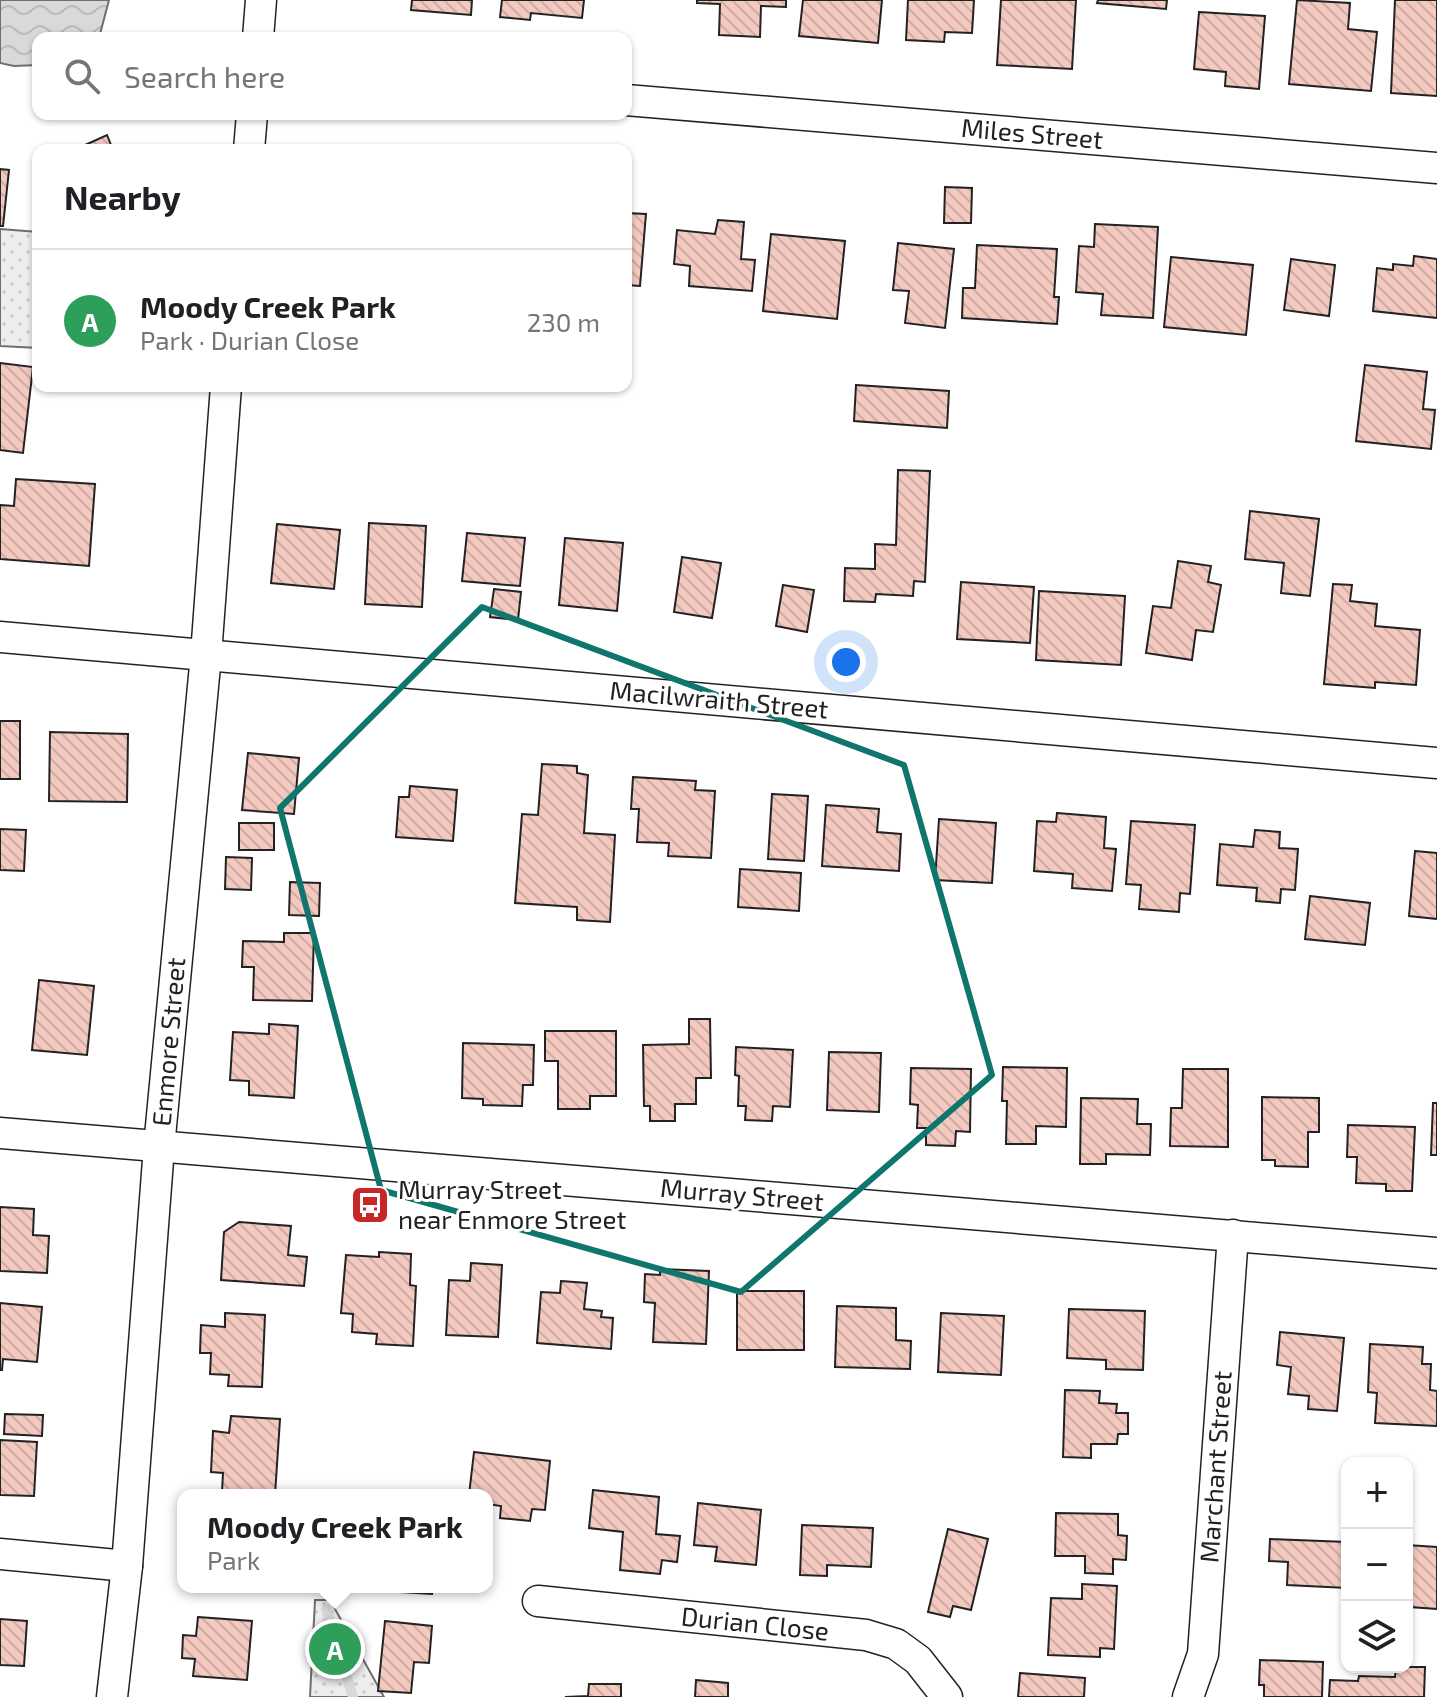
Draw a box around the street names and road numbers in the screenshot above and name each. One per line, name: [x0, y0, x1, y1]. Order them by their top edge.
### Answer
street label: Miles Street: [960, 111, 1104, 154]
street label: Macilwraith Street: [609, 674, 830, 724]
street label: Enmore Street: [145, 956, 190, 1128]
street label: Murray Street: [659, 1171, 825, 1216]
street label: Marchant Street: [1192, 1370, 1237, 1564]
street label: Durian Close: [680, 1599, 831, 1646]

